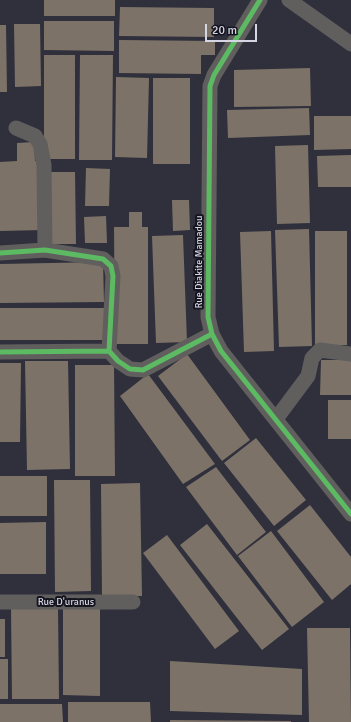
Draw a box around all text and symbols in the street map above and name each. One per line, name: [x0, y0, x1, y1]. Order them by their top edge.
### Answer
scale bar: [207, 16, 259, 42]
text: 20 m: [212, 23, 237, 38]
street label: Rue Diakite Mamadou: [193, 215, 205, 309]
street label: Rue D'uranus: [38, 596, 94, 608]

